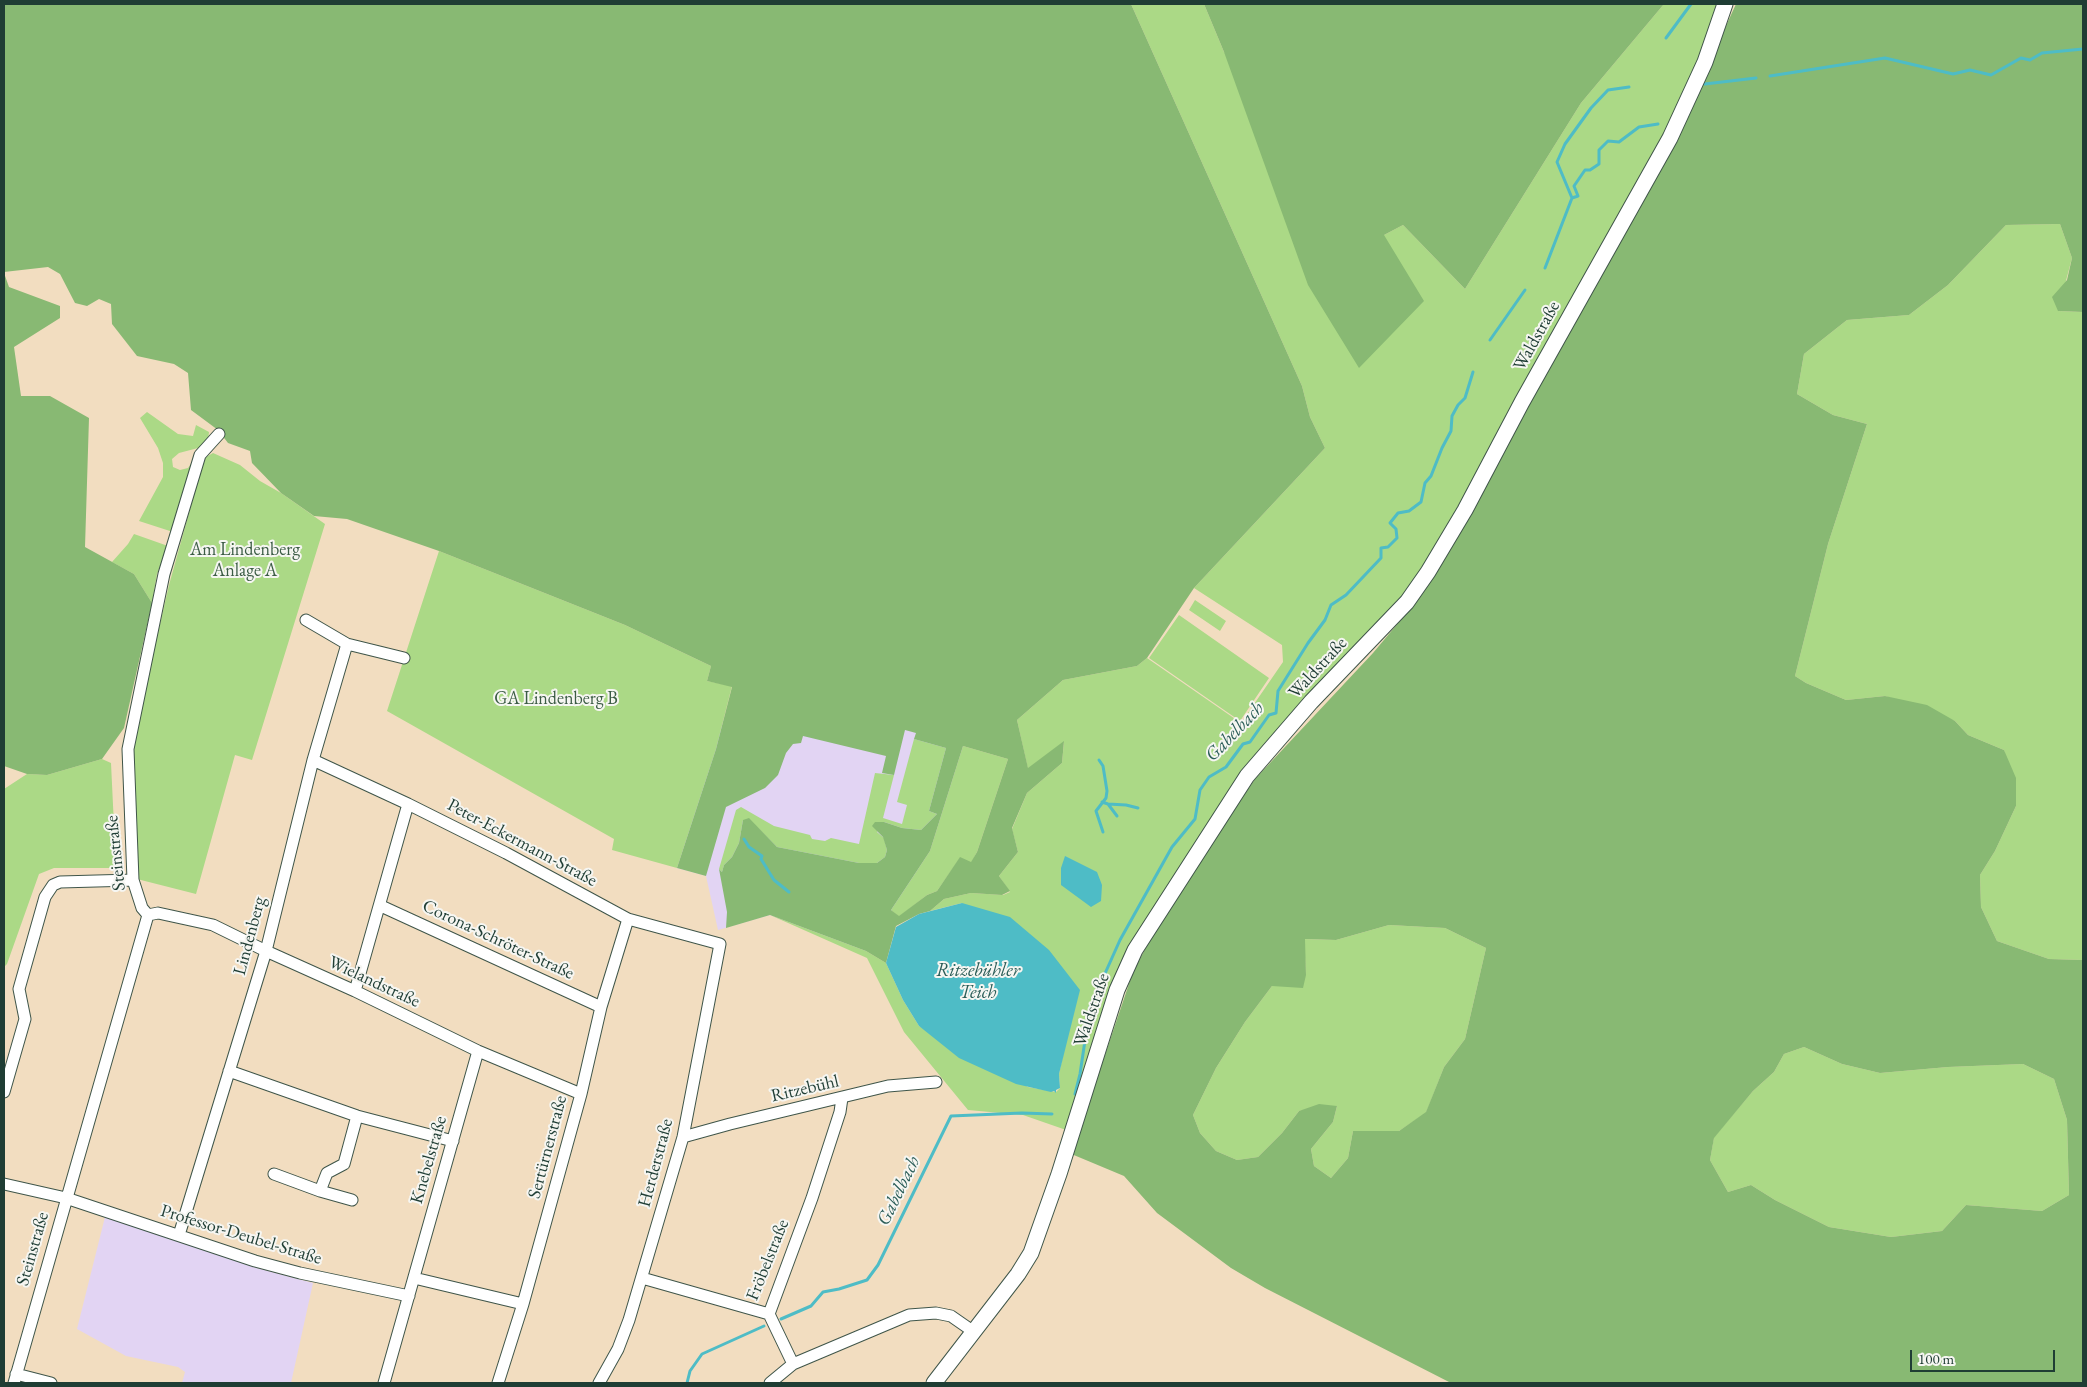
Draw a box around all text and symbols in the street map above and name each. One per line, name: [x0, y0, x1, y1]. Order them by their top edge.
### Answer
street label: Waldstraße: [1509, 298, 1565, 374]
park label: Am Lindenberg Anlage A: [190, 539, 300, 582]
street label: Waldstraße: [1284, 633, 1352, 703]
park label: GA Lindenberg B: [494, 688, 618, 710]
water label: Gabelbach: [1201, 697, 1269, 767]
street label: Peter-Eckermann-Straße: [443, 794, 601, 892]
street label: Steinstraße: [101, 814, 131, 892]
street label: Lindenberg: [229, 894, 271, 978]
street label: Corona-Schröter-Straße: [419, 895, 577, 985]
street label: Wielandstraße: [325, 951, 423, 1013]
water label: Ritzebühler Teich: [936, 960, 1020, 1004]
street label: Waldstraße: [1069, 971, 1115, 1049]
street label: Ritzebühl: [769, 1071, 841, 1107]
street label: Sertürnerstraße: [524, 1093, 572, 1201]
street label: Knebelstraße: [406, 1114, 452, 1206]
street label: Herderstraße: [634, 1116, 678, 1210]
water label: Gabelbach: [872, 1153, 926, 1229]
street label: Professor-Deubel-Straße: [158, 1200, 324, 1270]
street label: Steinstraße: [12, 1210, 54, 1288]
street label: Fröbelstraße: [742, 1216, 794, 1304]
scale bar: [1912, 1340, 2057, 1372]
text: 100 m: [1918, 1349, 1954, 1368]

